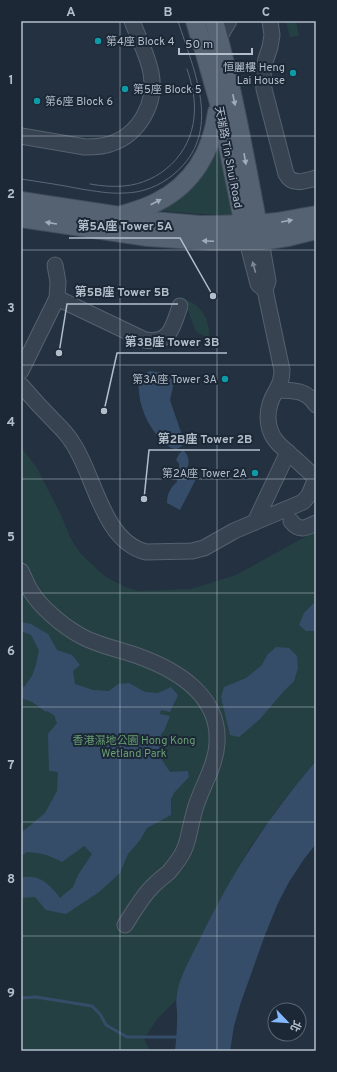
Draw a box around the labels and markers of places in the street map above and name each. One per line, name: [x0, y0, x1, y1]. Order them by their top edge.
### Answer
place label: 第4座 Block 4: [106, 35, 175, 49]
marker: 第4座 Block 4: [93, 36, 103, 46]
place label: 恒麗樓 Heng Lai House: [223, 61, 285, 88]
marker: 恒麗樓 Heng Lai House: [288, 68, 298, 78]
place label: 第5座 Block 5: [133, 83, 202, 97]
marker: 第5座 Block 5: [120, 84, 130, 94]
place label: 第6座 Block 6: [45, 95, 113, 109]
marker: 第6座 Block 6: [32, 96, 42, 106]
callout: 第5A座 Tower 5A: [69, 214, 180, 238]
callout: 第5B座 Tower 5B: [67, 280, 178, 304]
callout: 第3B座 Tower 3B: [117, 329, 227, 353]
place label: 第3A座 Tower 3A: [132, 373, 217, 387]
marker: 第3A座 Tower 3A: [220, 374, 230, 384]
callout: 第2B座 Tower 2B: [149, 426, 260, 450]
place label: 第2A座 Tower 2A: [162, 467, 247, 481]
marker: 第2A座 Tower 2A: [250, 468, 260, 478]

